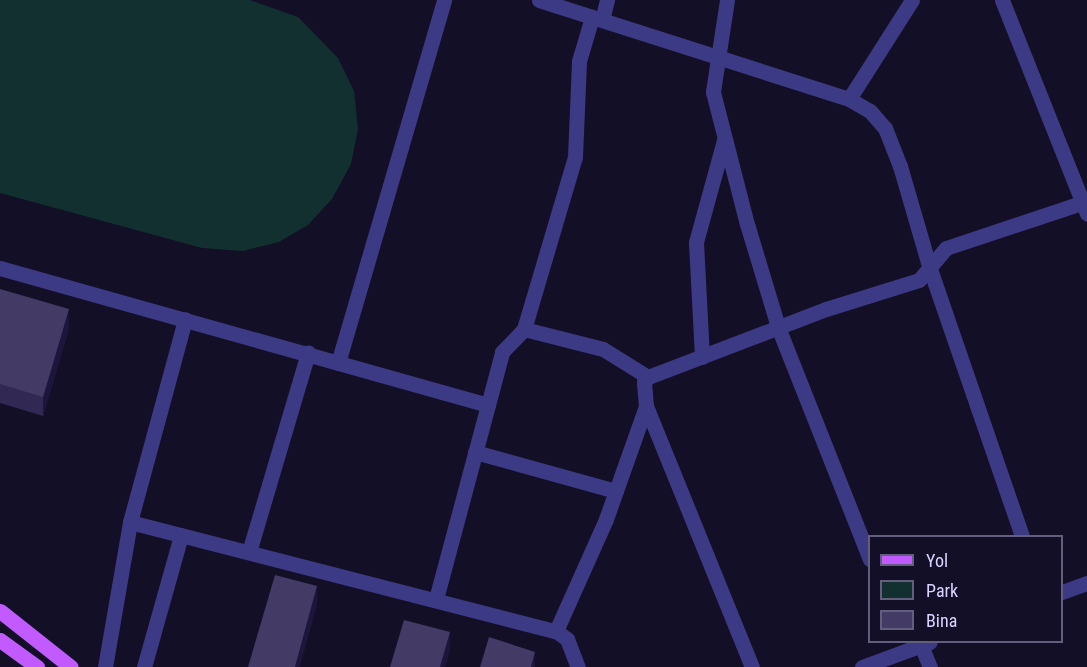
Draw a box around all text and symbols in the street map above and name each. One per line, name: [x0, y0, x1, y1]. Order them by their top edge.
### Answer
legend: [868, 535, 1063, 643]
text: Yol: [926, 550, 948, 571]
text: Park: [926, 580, 958, 601]
text: Bina: [926, 610, 957, 631]

